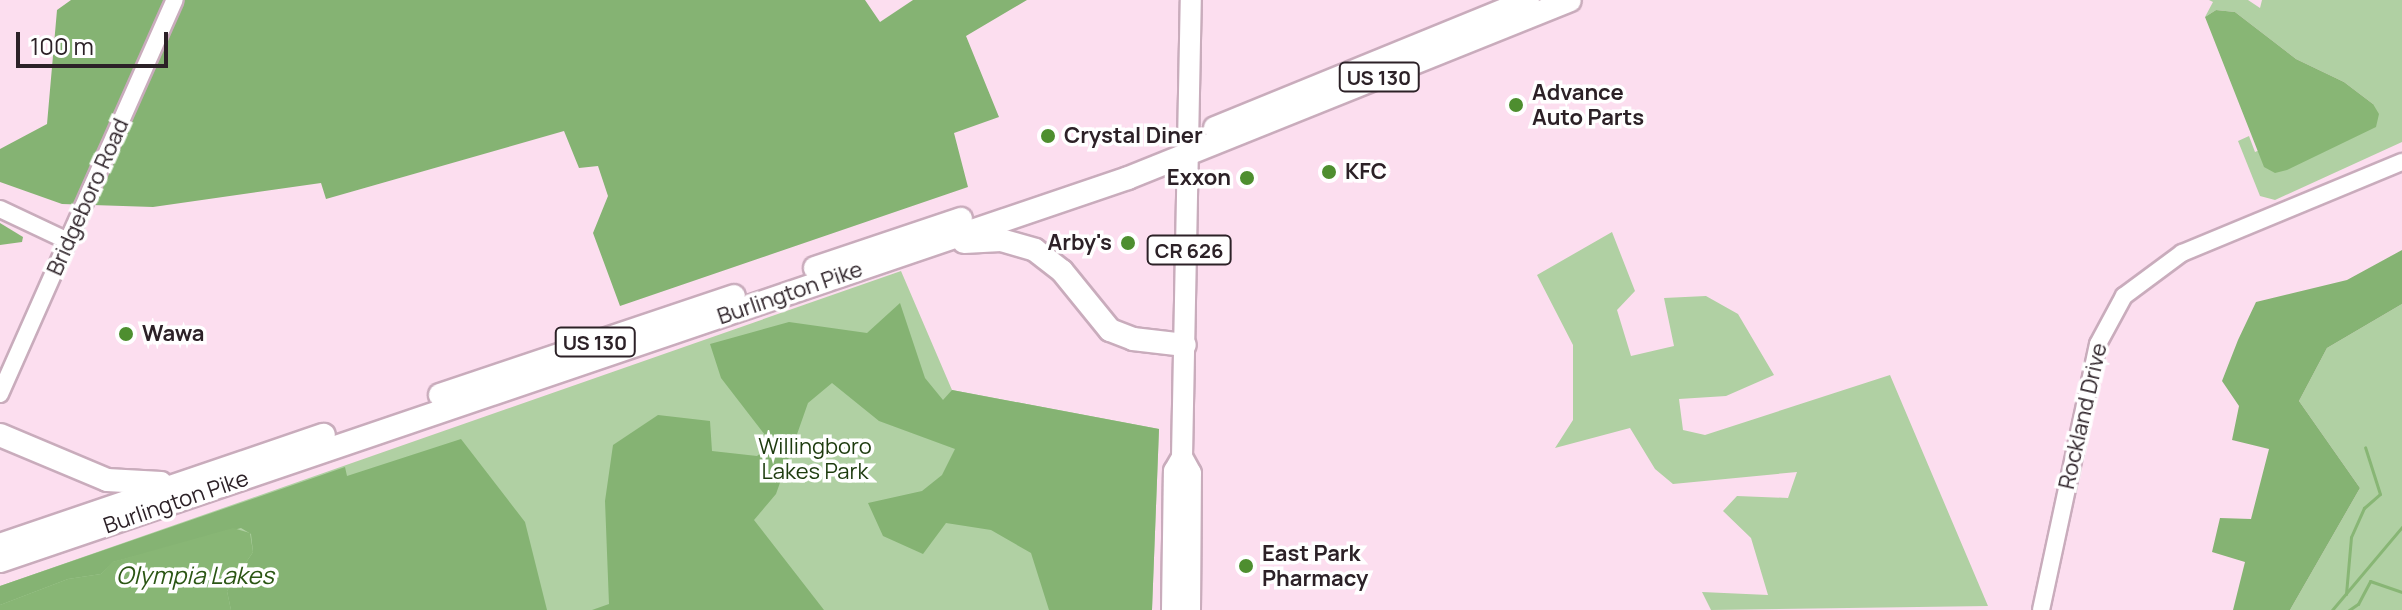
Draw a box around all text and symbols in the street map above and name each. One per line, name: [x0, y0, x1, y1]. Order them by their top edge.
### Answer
scale bar: [20, 16, 172, 66]
text: 100 m: [30, 29, 94, 62]
road number: US 130: [1337, 61, 1421, 93]
place label: Advance Auto Parts: [1532, 79, 1644, 130]
marker: Advance Auto Parts: [1507, 96, 1525, 114]
street label: Bridgeboro Road: [42, 115, 134, 279]
place label: Crystal Diner: [1064, 123, 1203, 149]
marker: Crystal Diner: [1039, 127, 1057, 145]
place label: KFC: [1345, 159, 1387, 185]
marker: KFC: [1320, 163, 1338, 181]
place label: Exxon: [1167, 165, 1231, 191]
marker: Exxon: [1238, 169, 1256, 187]
place label: Arby's: [1048, 230, 1112, 256]
marker: Arby's: [1119, 234, 1137, 252]
road number: CR 626: [1145, 234, 1233, 266]
street label: Burlington Pike: [714, 256, 866, 330]
place label: Wawa: [142, 321, 204, 347]
marker: Wawa: [117, 325, 135, 343]
road number: US 130: [553, 326, 637, 358]
street label: Rockland Drive: [2053, 340, 2113, 492]
park label: Willingboro Lakes Park: [758, 433, 872, 484]
street label: Burlington Pike: [100, 465, 252, 539]
place label: East Park Pharmacy: [1262, 540, 1368, 592]
marker: East Park Pharmacy: [1237, 557, 1255, 575]
water label: Olympia Lakes: [116, 561, 274, 589]

